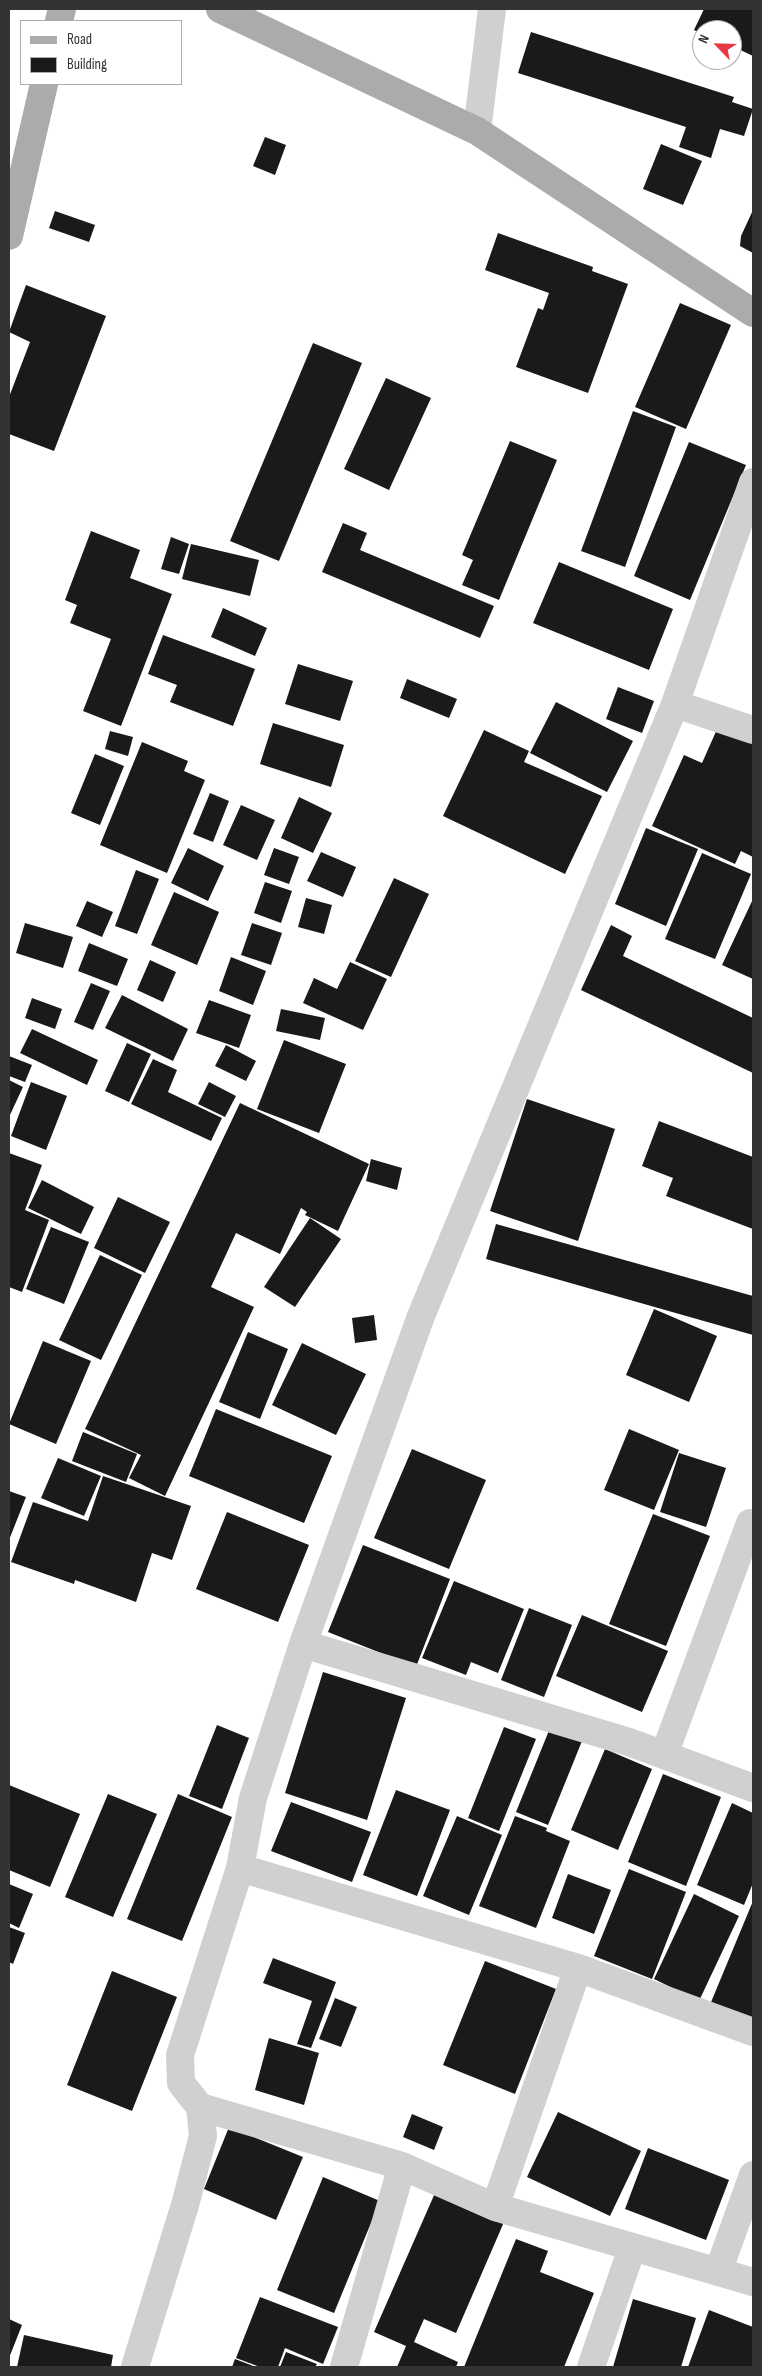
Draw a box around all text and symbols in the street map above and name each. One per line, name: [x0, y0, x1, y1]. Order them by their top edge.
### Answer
legend: [20, 20, 182, 85]
north arrow: [692, 20, 742, 70]
text: Road: [67, 30, 92, 49]
text: N: [694, 32, 713, 46]
text: Building: [67, 55, 107, 74]

